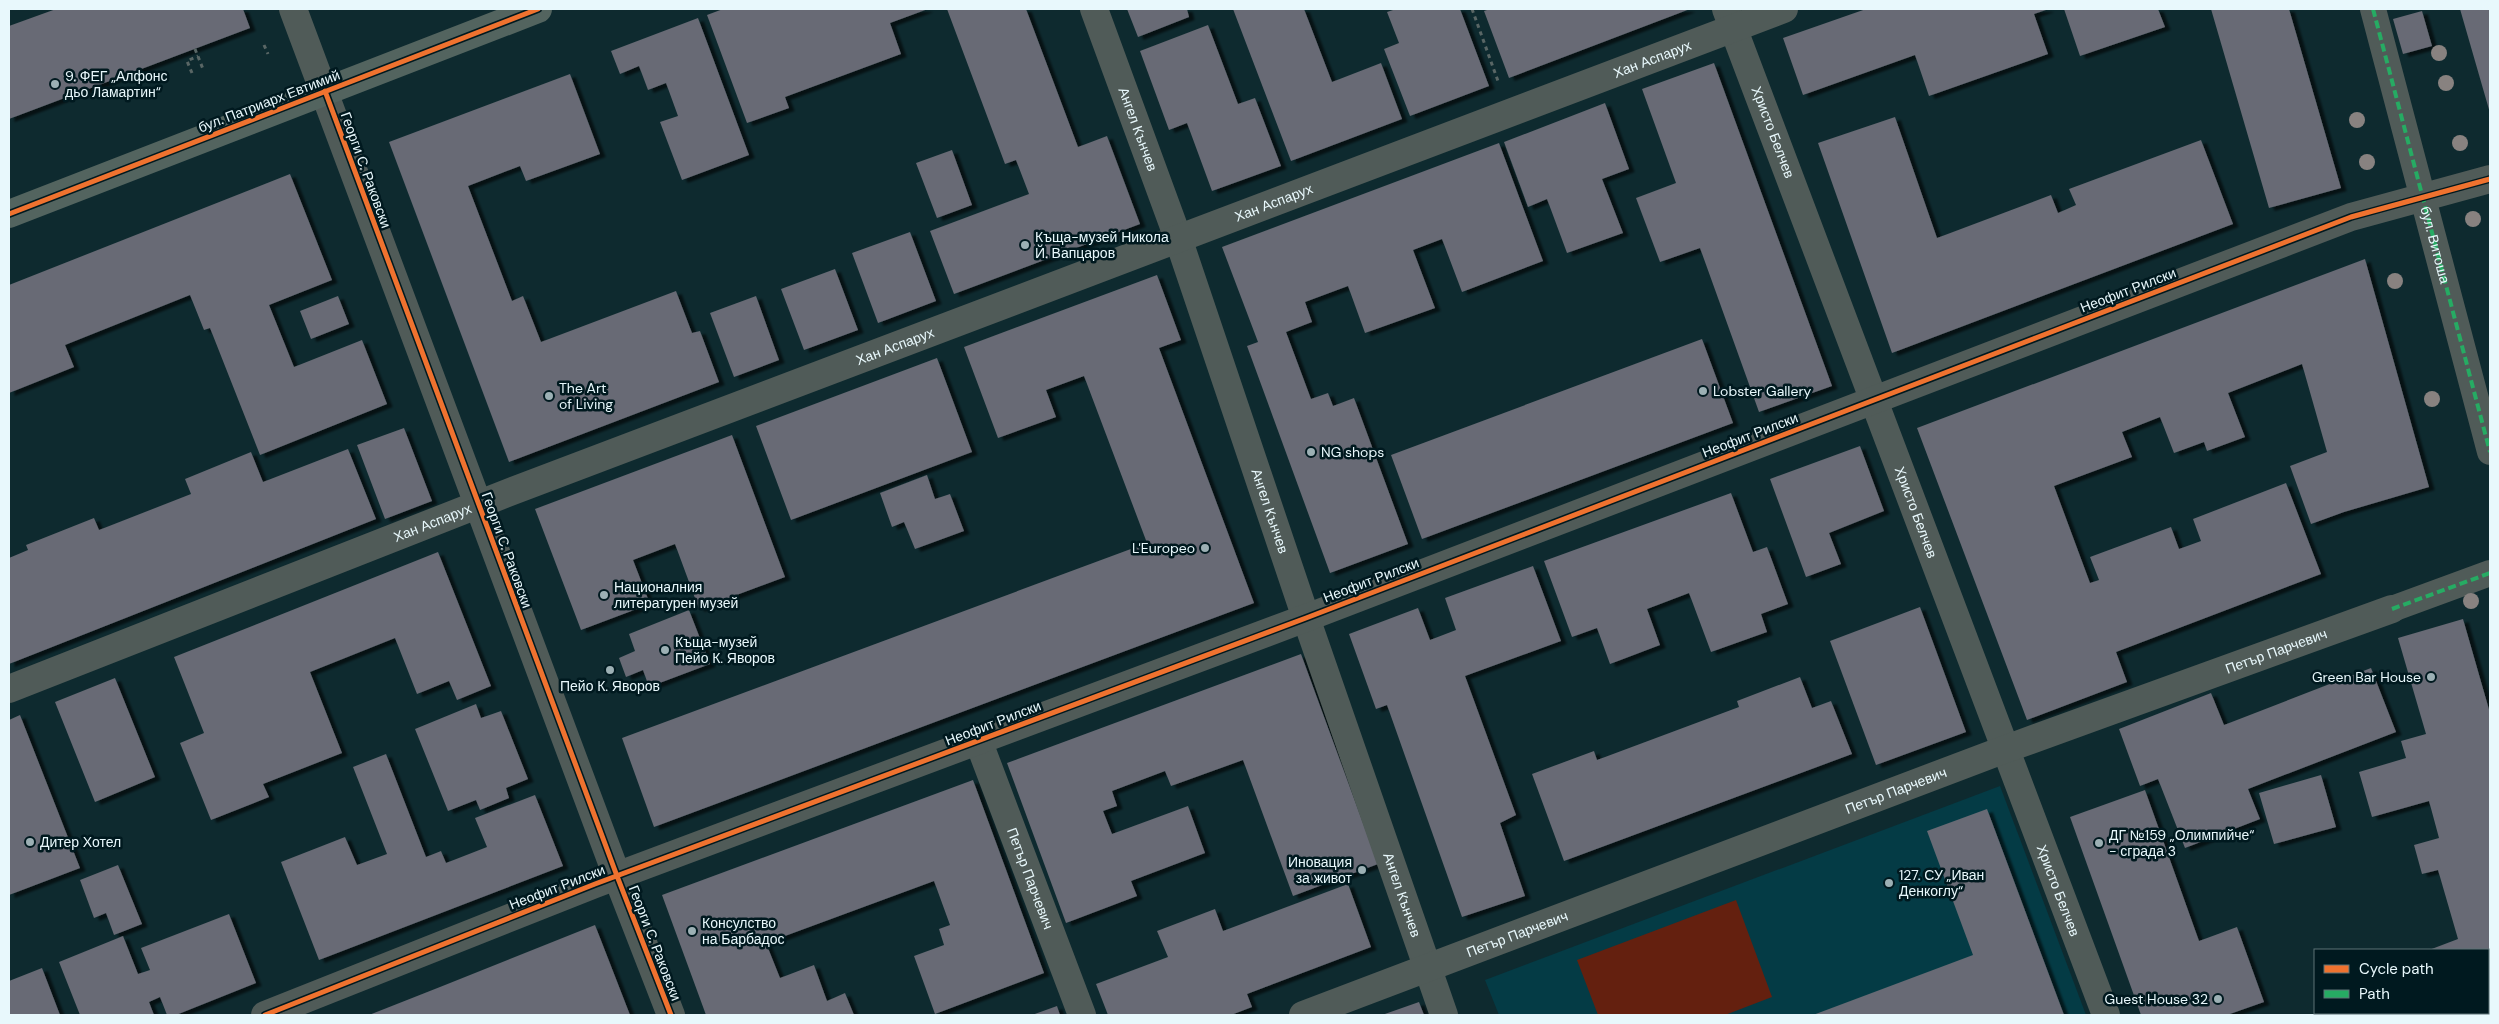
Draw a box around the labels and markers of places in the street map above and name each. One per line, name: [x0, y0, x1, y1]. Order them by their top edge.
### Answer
place label: 9. ФЕГ „Алфонс дьо Ламартин“: [65, 67, 168, 101]
marker: 9. ФЕГ „Алфонс дьо Ламартин“: [49, 78, 61, 90]
place label: Къща-музей Никола Й. Вапцаров: [1035, 228, 1169, 262]
marker: Къща-музей Никола Й. Вапцаров: [1019, 239, 1031, 251]
place label: The Art of Living: [559, 379, 613, 413]
place label: Lobster Gallery: [1713, 382, 1812, 400]
marker: Lobster Gallery: [1697, 385, 1709, 397]
marker: The Art of Living: [543, 390, 555, 402]
place label: NG shops: [1321, 443, 1384, 461]
marker: NG shops: [1305, 446, 1317, 458]
place label: L'Europeo: [1132, 539, 1195, 557]
marker: L'Europeo: [1199, 542, 1211, 554]
place label: Националния литературен музей: [614, 578, 738, 612]
marker: Националния литературен музей: [598, 589, 610, 601]
place label: Къща-музей Пейо К. Яворов: [675, 633, 775, 667]
marker: Къща-музей Пейо К. Яворов: [659, 644, 671, 656]
marker: Пейо К. Яворов: [604, 664, 616, 676]
place label: Green Bar House: [2312, 668, 2421, 686]
marker: Green Bar House: [2425, 671, 2437, 683]
place label: Пейо К. Яворов: [560, 677, 660, 695]
place label: ДГ №159 „Олимпийче“ - сграда 3: [2109, 826, 2254, 860]
place label: Дитер Хотел: [40, 833, 121, 851]
marker: Дитер Хотел: [24, 836, 36, 848]
marker: ДГ №159 „Олимпийче“ - сграда 3: [2093, 837, 2105, 849]
place label: Иновация за живот: [1288, 853, 1353, 887]
marker: Иновация за живот: [1356, 864, 1368, 876]
place label: 127. СУ „Иван Денкоглу“: [1899, 866, 1984, 900]
marker: 127. СУ „Иван Денкоглу“: [1883, 877, 1895, 889]
place label: Консулство на Барбадос: [702, 914, 784, 948]
marker: Консулство на Барбадос: [686, 925, 698, 937]
place label: Guest House 32: [2105, 990, 2208, 1008]
marker: Guest House 32: [2212, 993, 2224, 1005]

